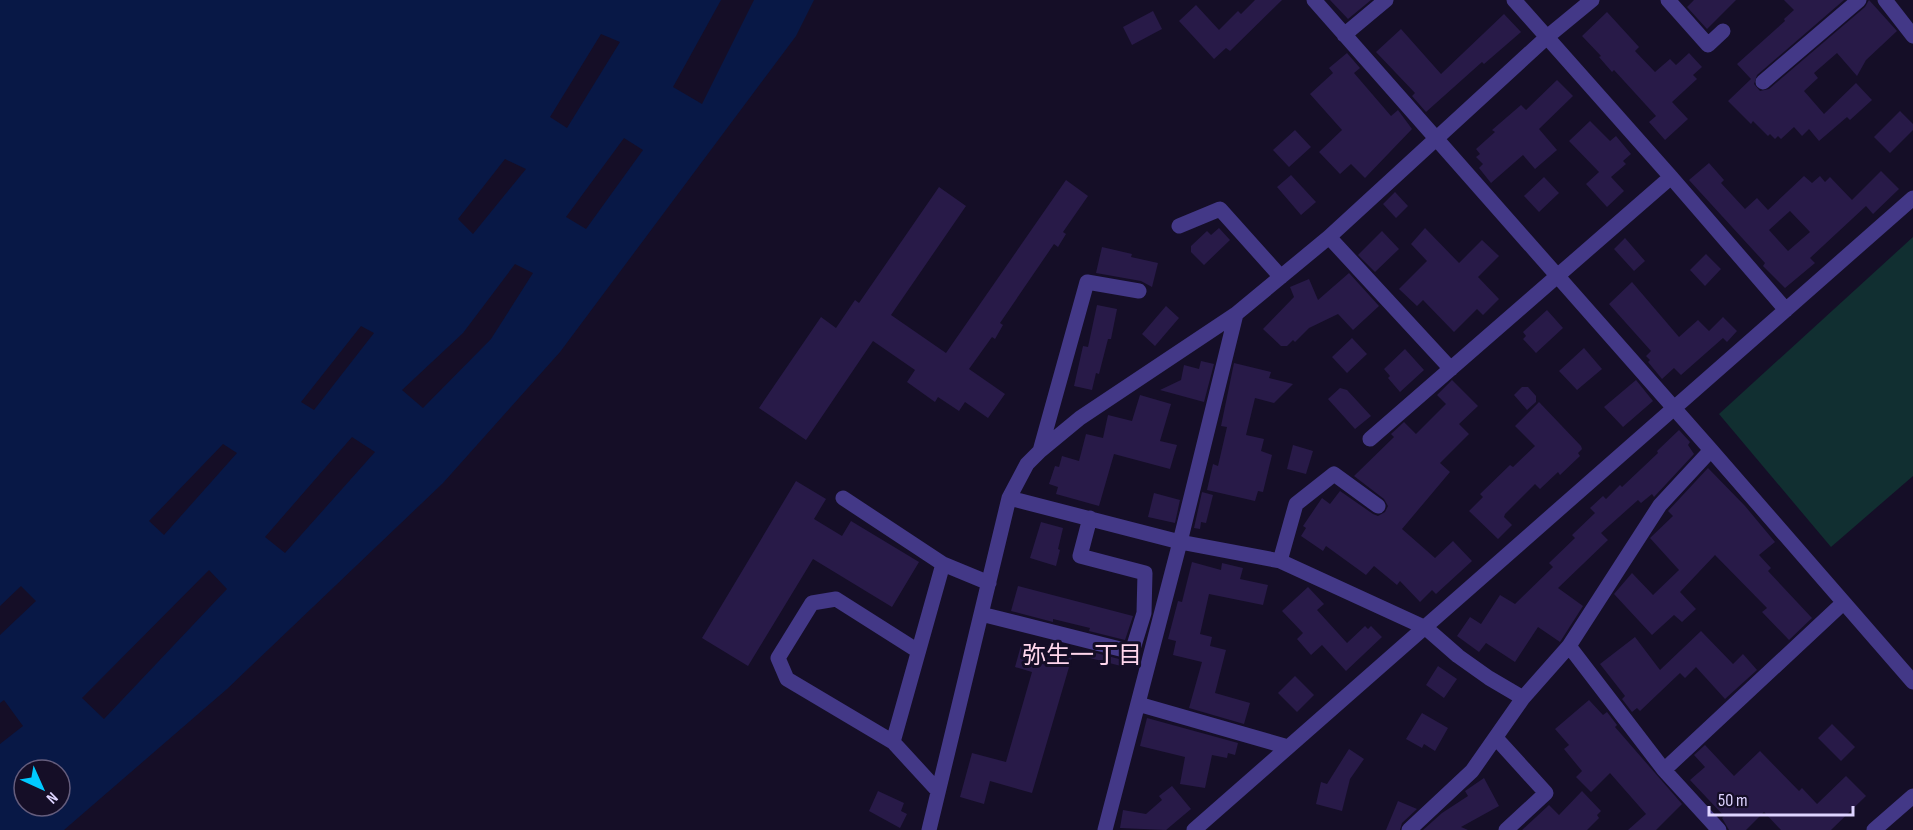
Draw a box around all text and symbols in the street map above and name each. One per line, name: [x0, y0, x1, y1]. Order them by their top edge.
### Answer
district label: 弥生一丁目: [1022, 641, 1142, 670]
north arrow: [12, 758, 72, 818]
scale bar: [1709, 779, 1853, 817]
text: N: [42, 788, 61, 807]
text: 50 m: [1718, 790, 1748, 811]

